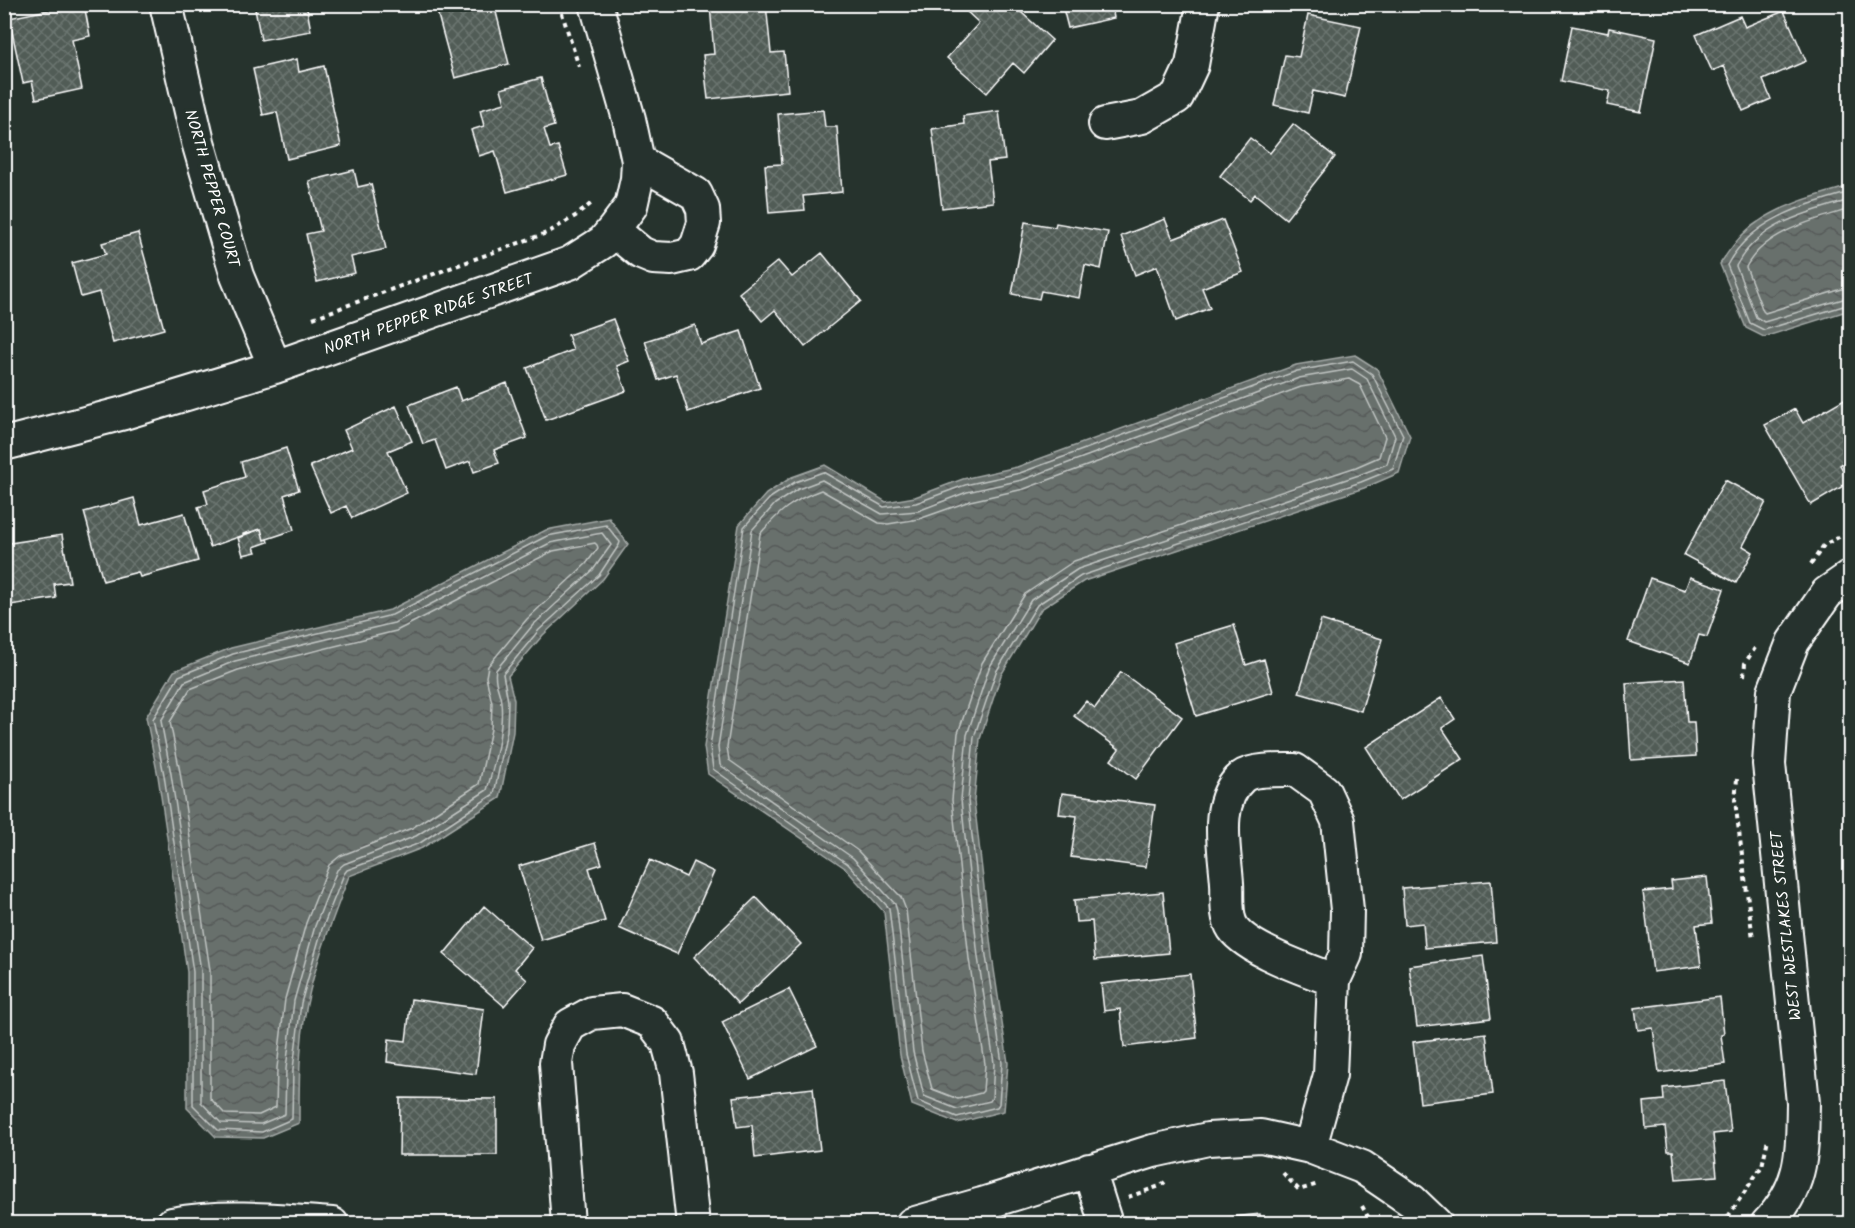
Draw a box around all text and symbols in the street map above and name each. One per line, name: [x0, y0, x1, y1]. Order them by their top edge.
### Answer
street label: NORTH PEPPER COURT: [177, 107, 246, 272]
street label: NORTH PEPPER RIDGE STREET: [320, 266, 538, 362]
street label: WEST WESTLAKES STREET: [1764, 829, 1809, 1022]

